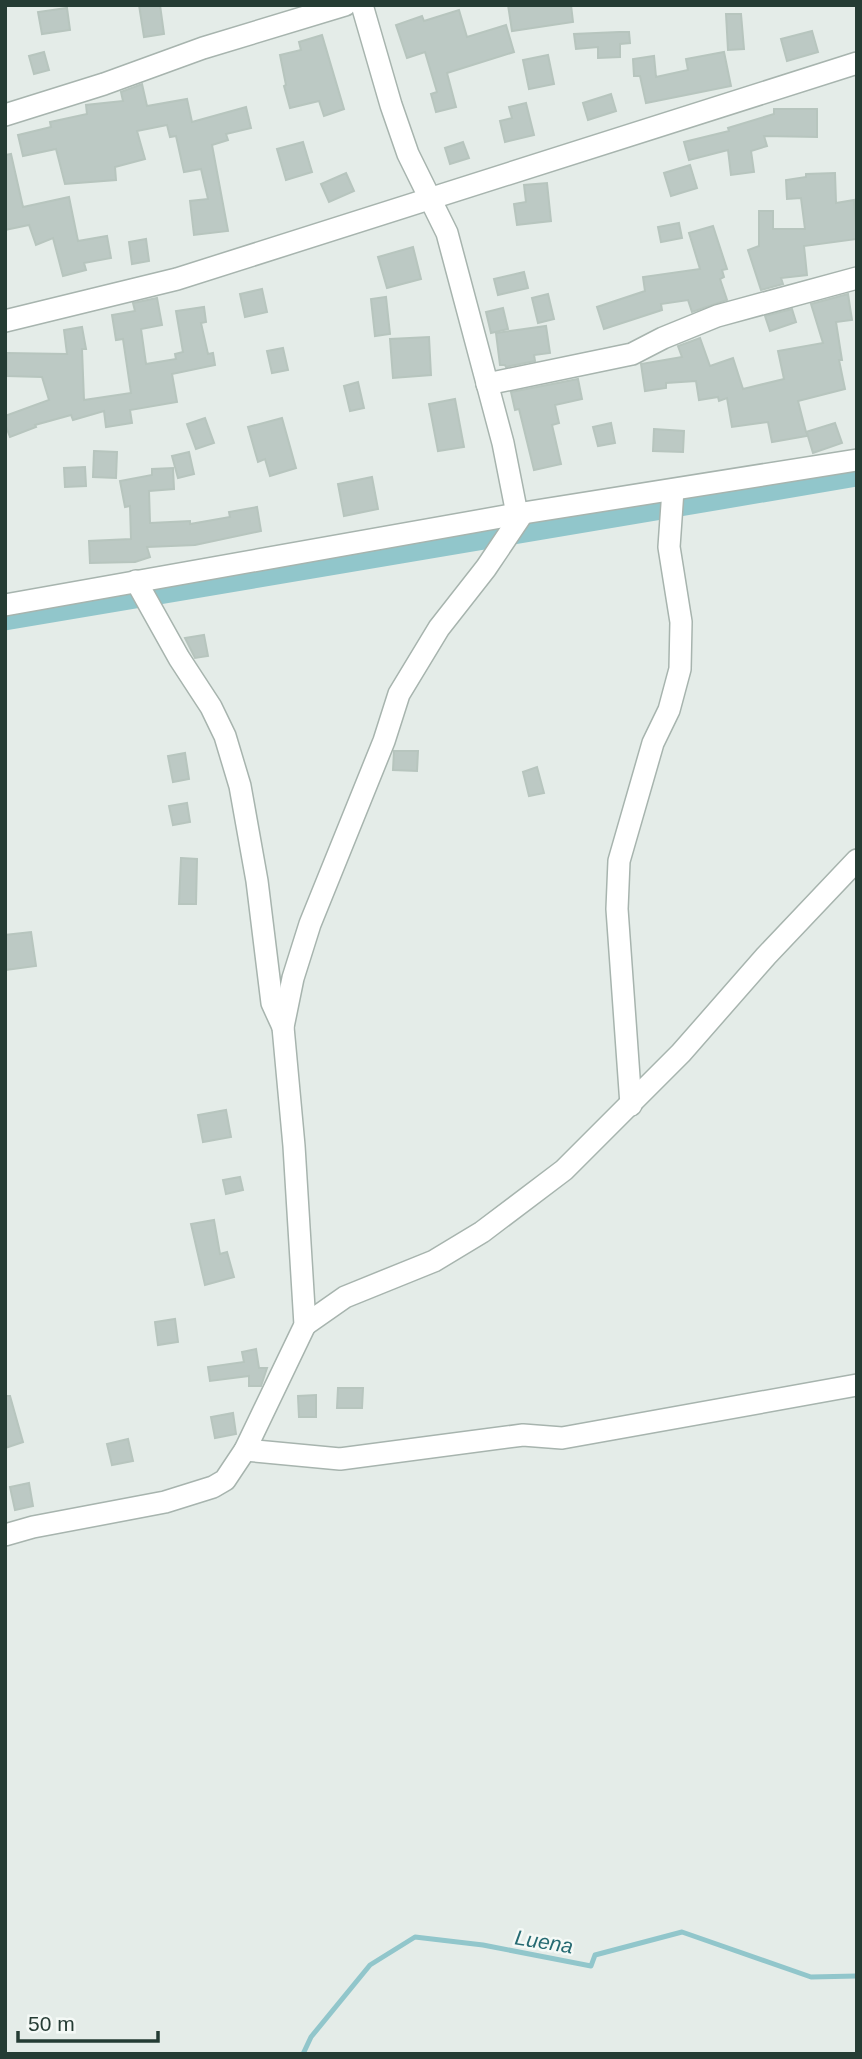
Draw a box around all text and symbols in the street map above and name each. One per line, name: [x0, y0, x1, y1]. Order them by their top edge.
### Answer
water label: Luena: [513, 1926, 575, 1957]
scale bar: [18, 2000, 158, 2044]
text: 50 m: [28, 2012, 75, 2035]

